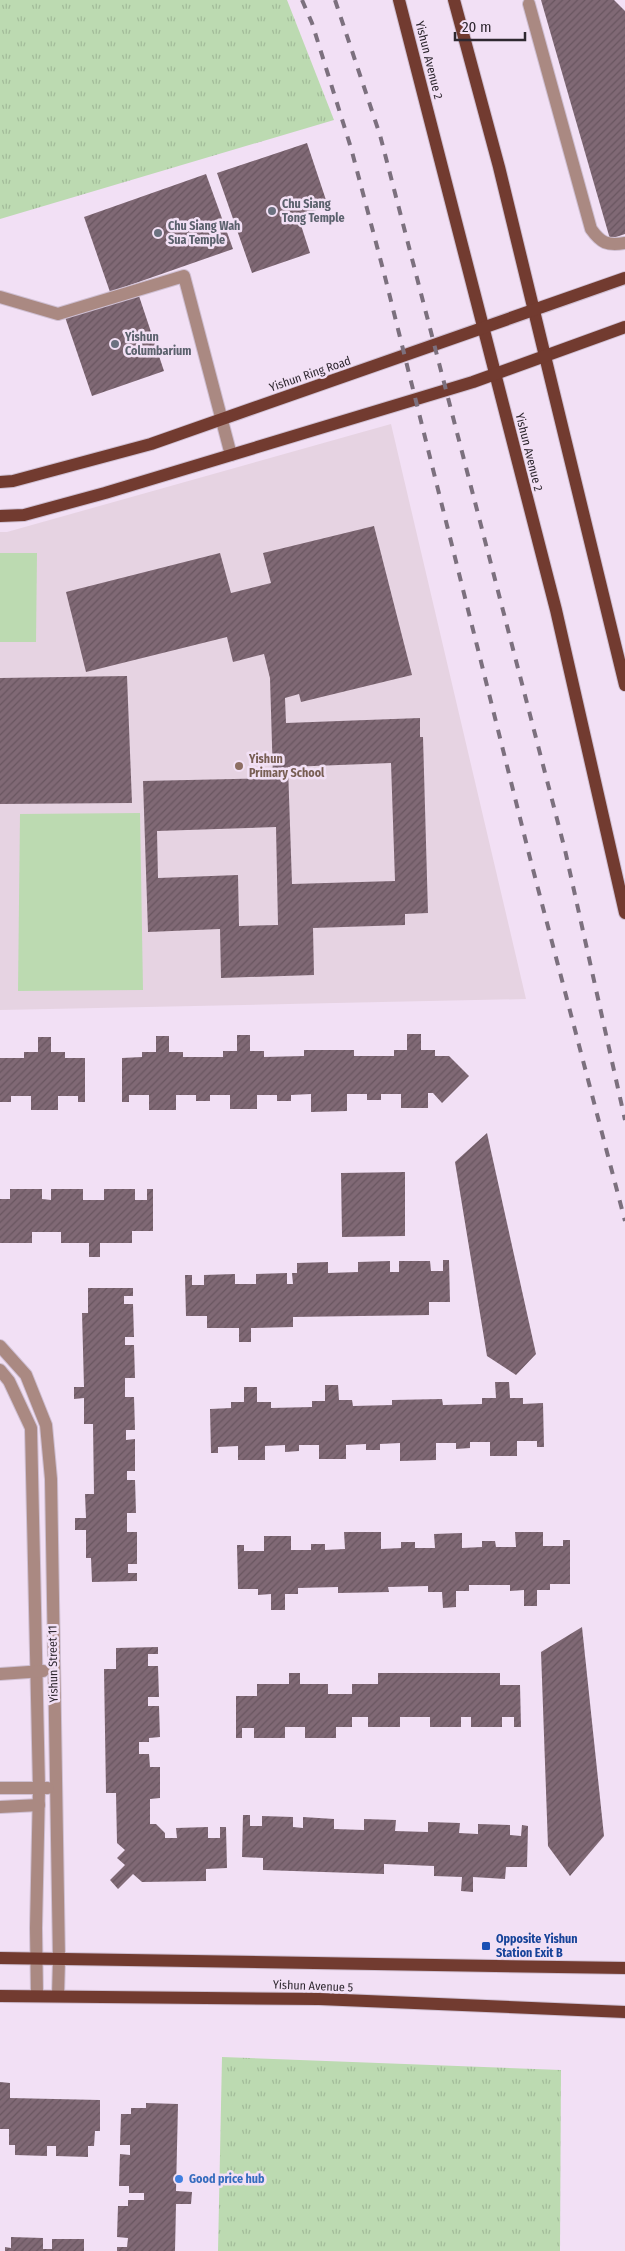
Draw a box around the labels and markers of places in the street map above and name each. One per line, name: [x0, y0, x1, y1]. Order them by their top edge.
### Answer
place label: Chu Siang Tong Temple: [282, 197, 345, 225]
marker: Chu Siang Tong Temple: [266, 205, 278, 217]
place label: Chu Siang Wah Sua Temple: [168, 219, 240, 247]
marker: Chu Siang Wah Sua Temple: [152, 227, 164, 239]
place label: Yishun Columbarium: [124, 330, 191, 358]
marker: Yishun Columbarium: [109, 338, 121, 350]
place label: Yishun Primary School: [248, 752, 325, 780]
marker: Yishun Primary School: [233, 760, 245, 772]
place label: Opposite Yishun Station Exit B: [496, 1932, 578, 1960]
marker: Opposite Yishun Station Exit B: [480, 1940, 492, 1952]
place label: Good price hub: [189, 2172, 265, 2186]
marker: Good price hub: [173, 2173, 185, 2185]

